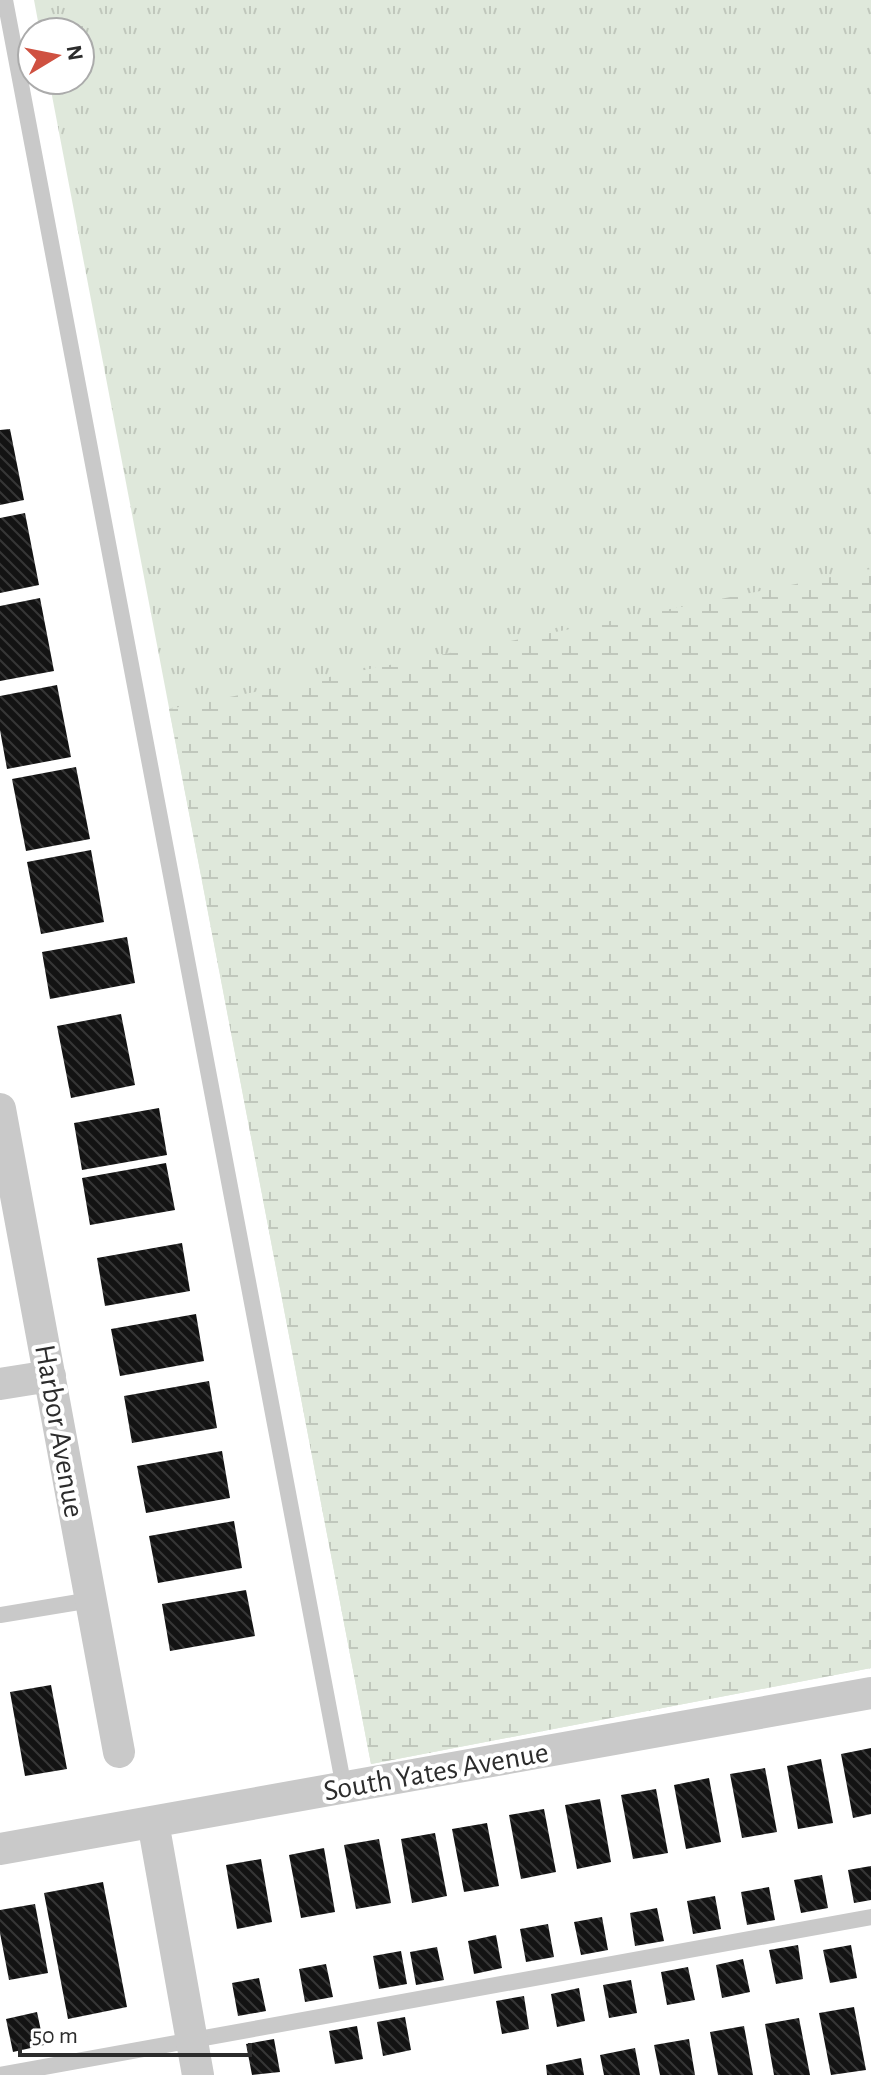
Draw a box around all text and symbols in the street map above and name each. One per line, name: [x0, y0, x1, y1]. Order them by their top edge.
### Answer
north arrow: [16, 16, 96, 96]
text: N: [63, 43, 87, 62]
street label: Harbor Avenue: [29, 1342, 89, 1520]
street label: South Yates Avenue: [321, 1737, 551, 1807]
scale bar: [20, 2007, 250, 2057]
text: 50 m: [32, 2024, 78, 2048]

